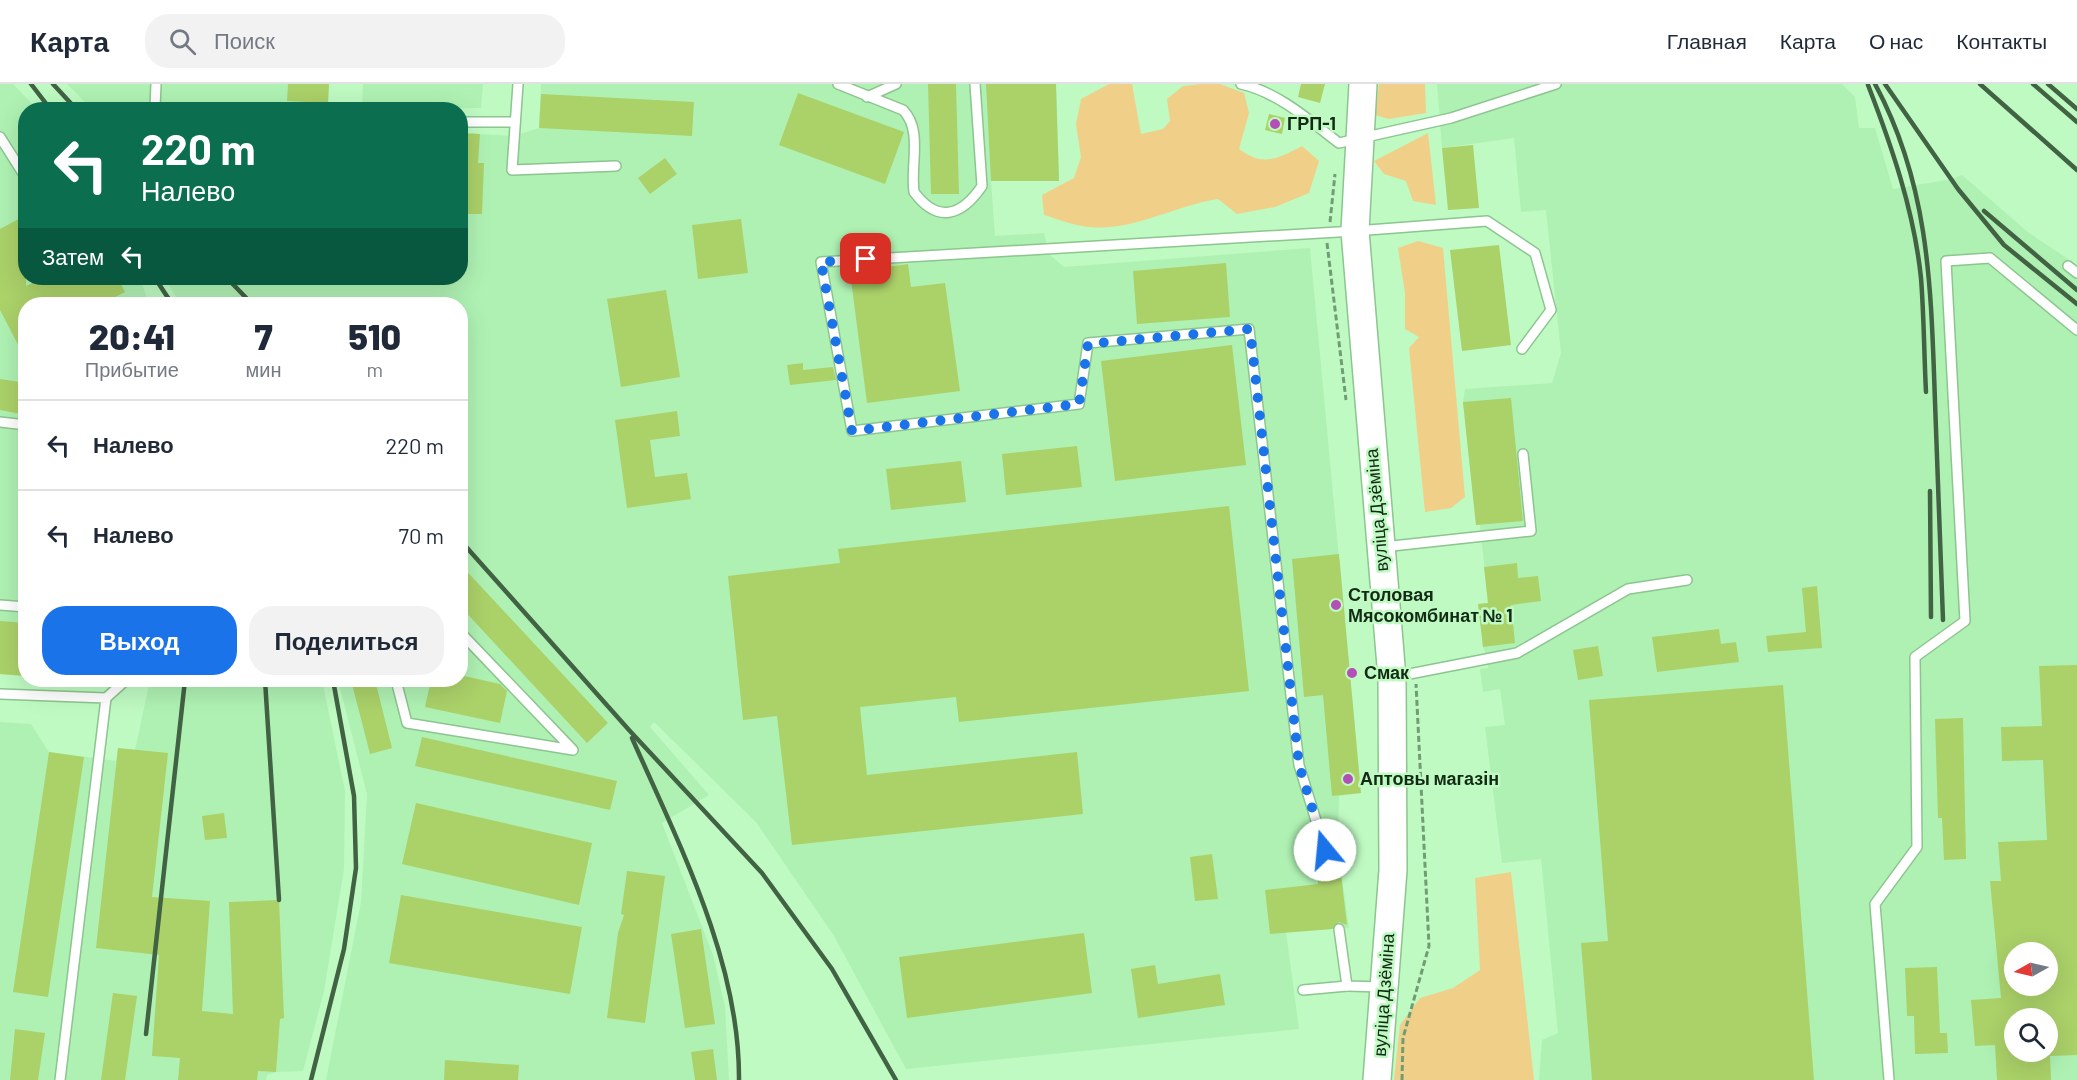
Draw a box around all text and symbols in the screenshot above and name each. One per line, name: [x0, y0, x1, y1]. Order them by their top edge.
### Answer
search box: [145, 14, 565, 68]
text: Карта: [30, 24, 109, 58]
icon: search: [166, 25, 199, 58]
text: Поиск: [214, 27, 275, 53]
text: Главная: [1667, 28, 1747, 53]
text: Карта: [1780, 28, 1836, 53]
text: О нас: [1869, 28, 1923, 53]
text: Контакты: [1956, 28, 2047, 53]
place label: ГРП-1: [1287, 112, 1336, 134]
marker: ГРП-1: [1268, 117, 1282, 131]
text: 220 m: [141, 123, 255, 173]
icon: left: [42, 126, 120, 204]
text: Налево: [141, 174, 235, 206]
pin: [840, 233, 891, 284]
icon: left: [116, 240, 149, 273]
icon: arrive: [849, 242, 882, 275]
text: Затем: [42, 243, 104, 269]
text: 20:41: [89, 314, 175, 357]
text: 7: [254, 314, 273, 357]
text: 510: [348, 314, 401, 357]
text: Прибытие: [85, 357, 179, 381]
text: мин: [246, 357, 282, 381]
text: m: [366, 357, 383, 381]
icon: left: [42, 429, 75, 462]
text: Налево: [93, 431, 174, 457]
text: 220 m: [385, 432, 444, 458]
street label: вуліца Дзёміна: [1360, 447, 1392, 573]
icon: left: [42, 519, 75, 552]
text: Налево: [93, 521, 174, 547]
text: 70 m: [399, 522, 444, 548]
place label: Столовая Мясокомбинат № 1: [1348, 583, 1513, 626]
marker: Столовая Мясокомбинат № 1: [1329, 598, 1343, 612]
button: Выход: [42, 606, 237, 675]
button: Поделиться: [249, 606, 444, 675]
place label: Смак: [1364, 661, 1410, 683]
marker: Смак: [1345, 666, 1359, 680]
place label: Аптовы магазін: [1360, 767, 1499, 789]
marker: Аптовы магазін: [1341, 772, 1355, 786]
position arrow: [1293, 818, 1357, 882]
street label: вуліца Дзёміна: [1368, 932, 1398, 1057]
north arrow: [2004, 942, 2058, 996]
map controls: [2004, 942, 2058, 1062]
button: search: [2004, 1008, 2058, 1062]

